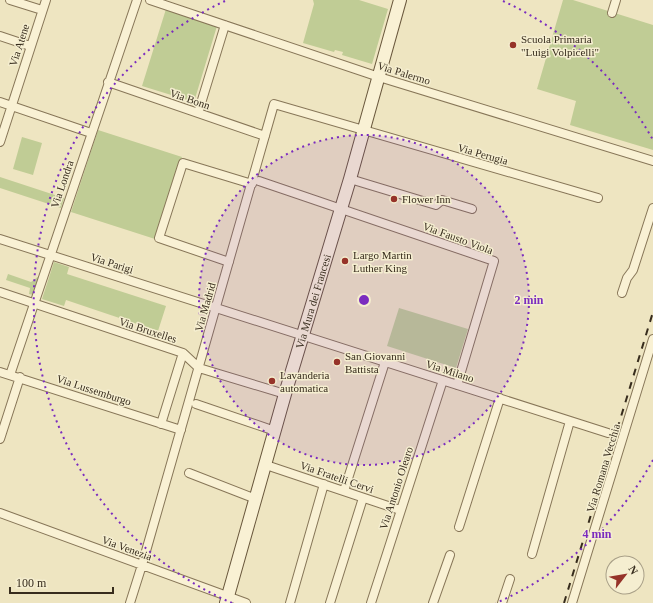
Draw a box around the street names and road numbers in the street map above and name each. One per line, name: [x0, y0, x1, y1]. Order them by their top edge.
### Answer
street label: Via Atene: [7, 22, 31, 68]
street label: Via Palermo: [376, 59, 432, 87]
street label: Via Bonn: [168, 87, 212, 112]
street label: Via Perugia: [457, 141, 510, 167]
street label: Via Londra: [48, 158, 76, 209]
street label: Via Fausto Viola: [421, 220, 495, 256]
street label: Via Parigi: [89, 250, 135, 276]
street label: Via Mura dei Francesi: [293, 253, 333, 350]
street label: Via Madrid: [192, 281, 218, 333]
street label: Via Bruxelles: [118, 315, 178, 345]
street label: Via Milano: [424, 358, 476, 385]
street label: Via Lussemburgo: [55, 372, 133, 408]
street label: Via Romana Vecchia: [584, 422, 622, 514]
street label: Via Antonio Olearo: [377, 445, 415, 531]
street label: Via Fratelli Cervi: [299, 459, 375, 495]
street label: Via Venezia: [100, 533, 154, 563]

